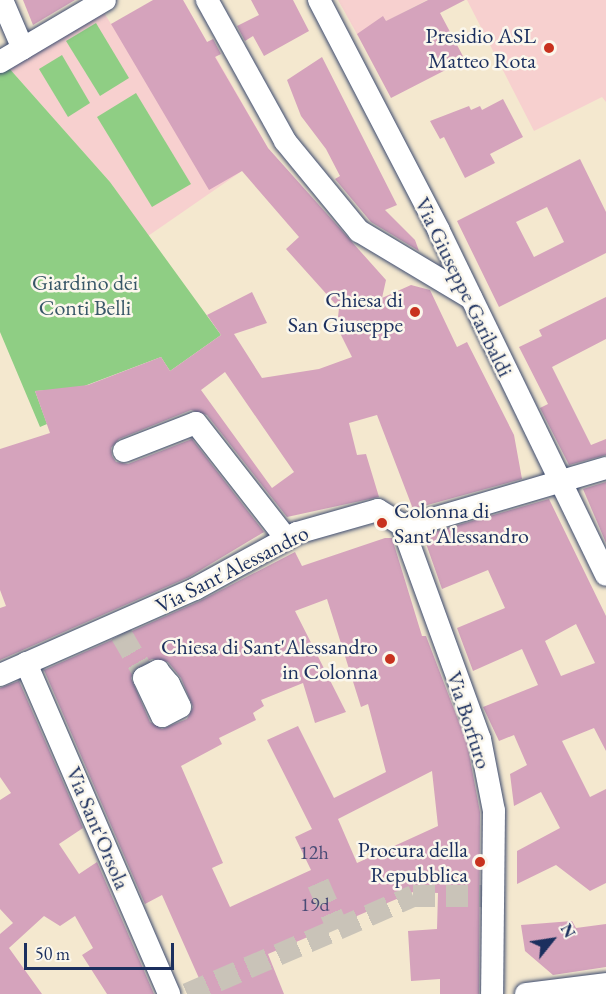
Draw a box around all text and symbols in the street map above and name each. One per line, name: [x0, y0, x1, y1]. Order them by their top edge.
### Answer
place label: Presidio ASL Matteo Rota: [425, 22, 536, 74]
marker: Presidio ASL Matteo Rota: [540, 39, 558, 57]
street label: Via Giuseppe Garibaldi: [409, 193, 519, 381]
park label: Giardino dei Conti Belli: [32, 269, 138, 320]
place label: Chiesa di San Giuseppe: [288, 286, 403, 338]
marker: Chiesa di San Giuseppe: [408, 305, 422, 319]
place label: Colonna di Sant'Alessandro: [394, 497, 529, 548]
marker: Colonna di Sant'Alessandro: [375, 516, 389, 530]
street label: Via Sant'Alessandro: [151, 519, 313, 619]
place label: Chiesa di Sant'Alessandro in Colonna: [161, 633, 378, 684]
marker: Chiesa di Sant'Alessandro in Colonna: [383, 652, 397, 666]
street label: Via Borfuro: [441, 668, 497, 772]
street label: Via Sant'Orsola: [60, 763, 136, 893]
place label: Procura della Repubblica: [357, 836, 468, 888]
house number: 12h: [299, 840, 329, 864]
marker: Procura della Repubblica: [473, 855, 487, 869]
house number: 19d: [300, 892, 330, 916]
north arrow: [522, 910, 582, 970]
text: N: [556, 920, 580, 942]
scale bar: [27, 931, 177, 969]
text: 50 m: [35, 942, 70, 965]

